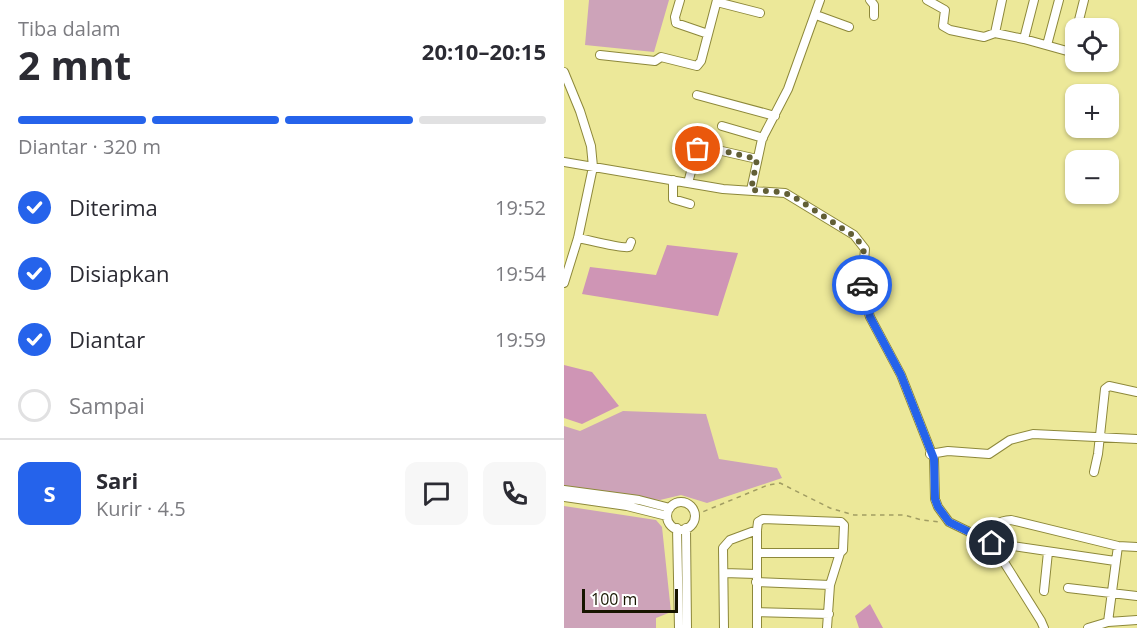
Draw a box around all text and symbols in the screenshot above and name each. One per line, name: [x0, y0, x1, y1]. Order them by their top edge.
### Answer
text: Tiba dalam: [18, 15, 121, 42]
map controls: [1065, 18, 1119, 204]
button: locate: [1065, 18, 1119, 72]
text: 20:10–20:15: [422, 36, 546, 66]
text: 2 mnt: [18, 38, 131, 91]
button: +: [1065, 84, 1119, 138]
pin: [672, 123, 723, 174]
icon: bag: [681, 132, 714, 165]
text: Diantar · 320 m: [18, 133, 161, 160]
button: −: [1065, 150, 1119, 204]
icon: check: [18, 191, 51, 224]
text: Diterima: [69, 192, 158, 222]
text: 19:52: [495, 194, 546, 221]
courier: [832, 255, 892, 315]
icon: check: [18, 257, 51, 290]
text: Disiapkan: [69, 258, 170, 288]
text: 19:54: [495, 260, 546, 287]
icon: car: [846, 269, 879, 302]
icon: check: [18, 323, 51, 356]
text: Diantar: [69, 324, 145, 354]
text: 19:59: [495, 326, 546, 353]
text: Sampai: [69, 390, 145, 420]
button: chat: [405, 462, 468, 525]
button: phone: [483, 462, 546, 525]
text: Sari: [96, 465, 138, 495]
text: S: [43, 478, 56, 508]
text: Kurir · 4.5: [96, 495, 186, 522]
pin: [966, 517, 1017, 568]
icon: home: [975, 526, 1008, 559]
scale bar: [582, 586, 678, 614]
text: 100 m: [591, 588, 637, 610]

